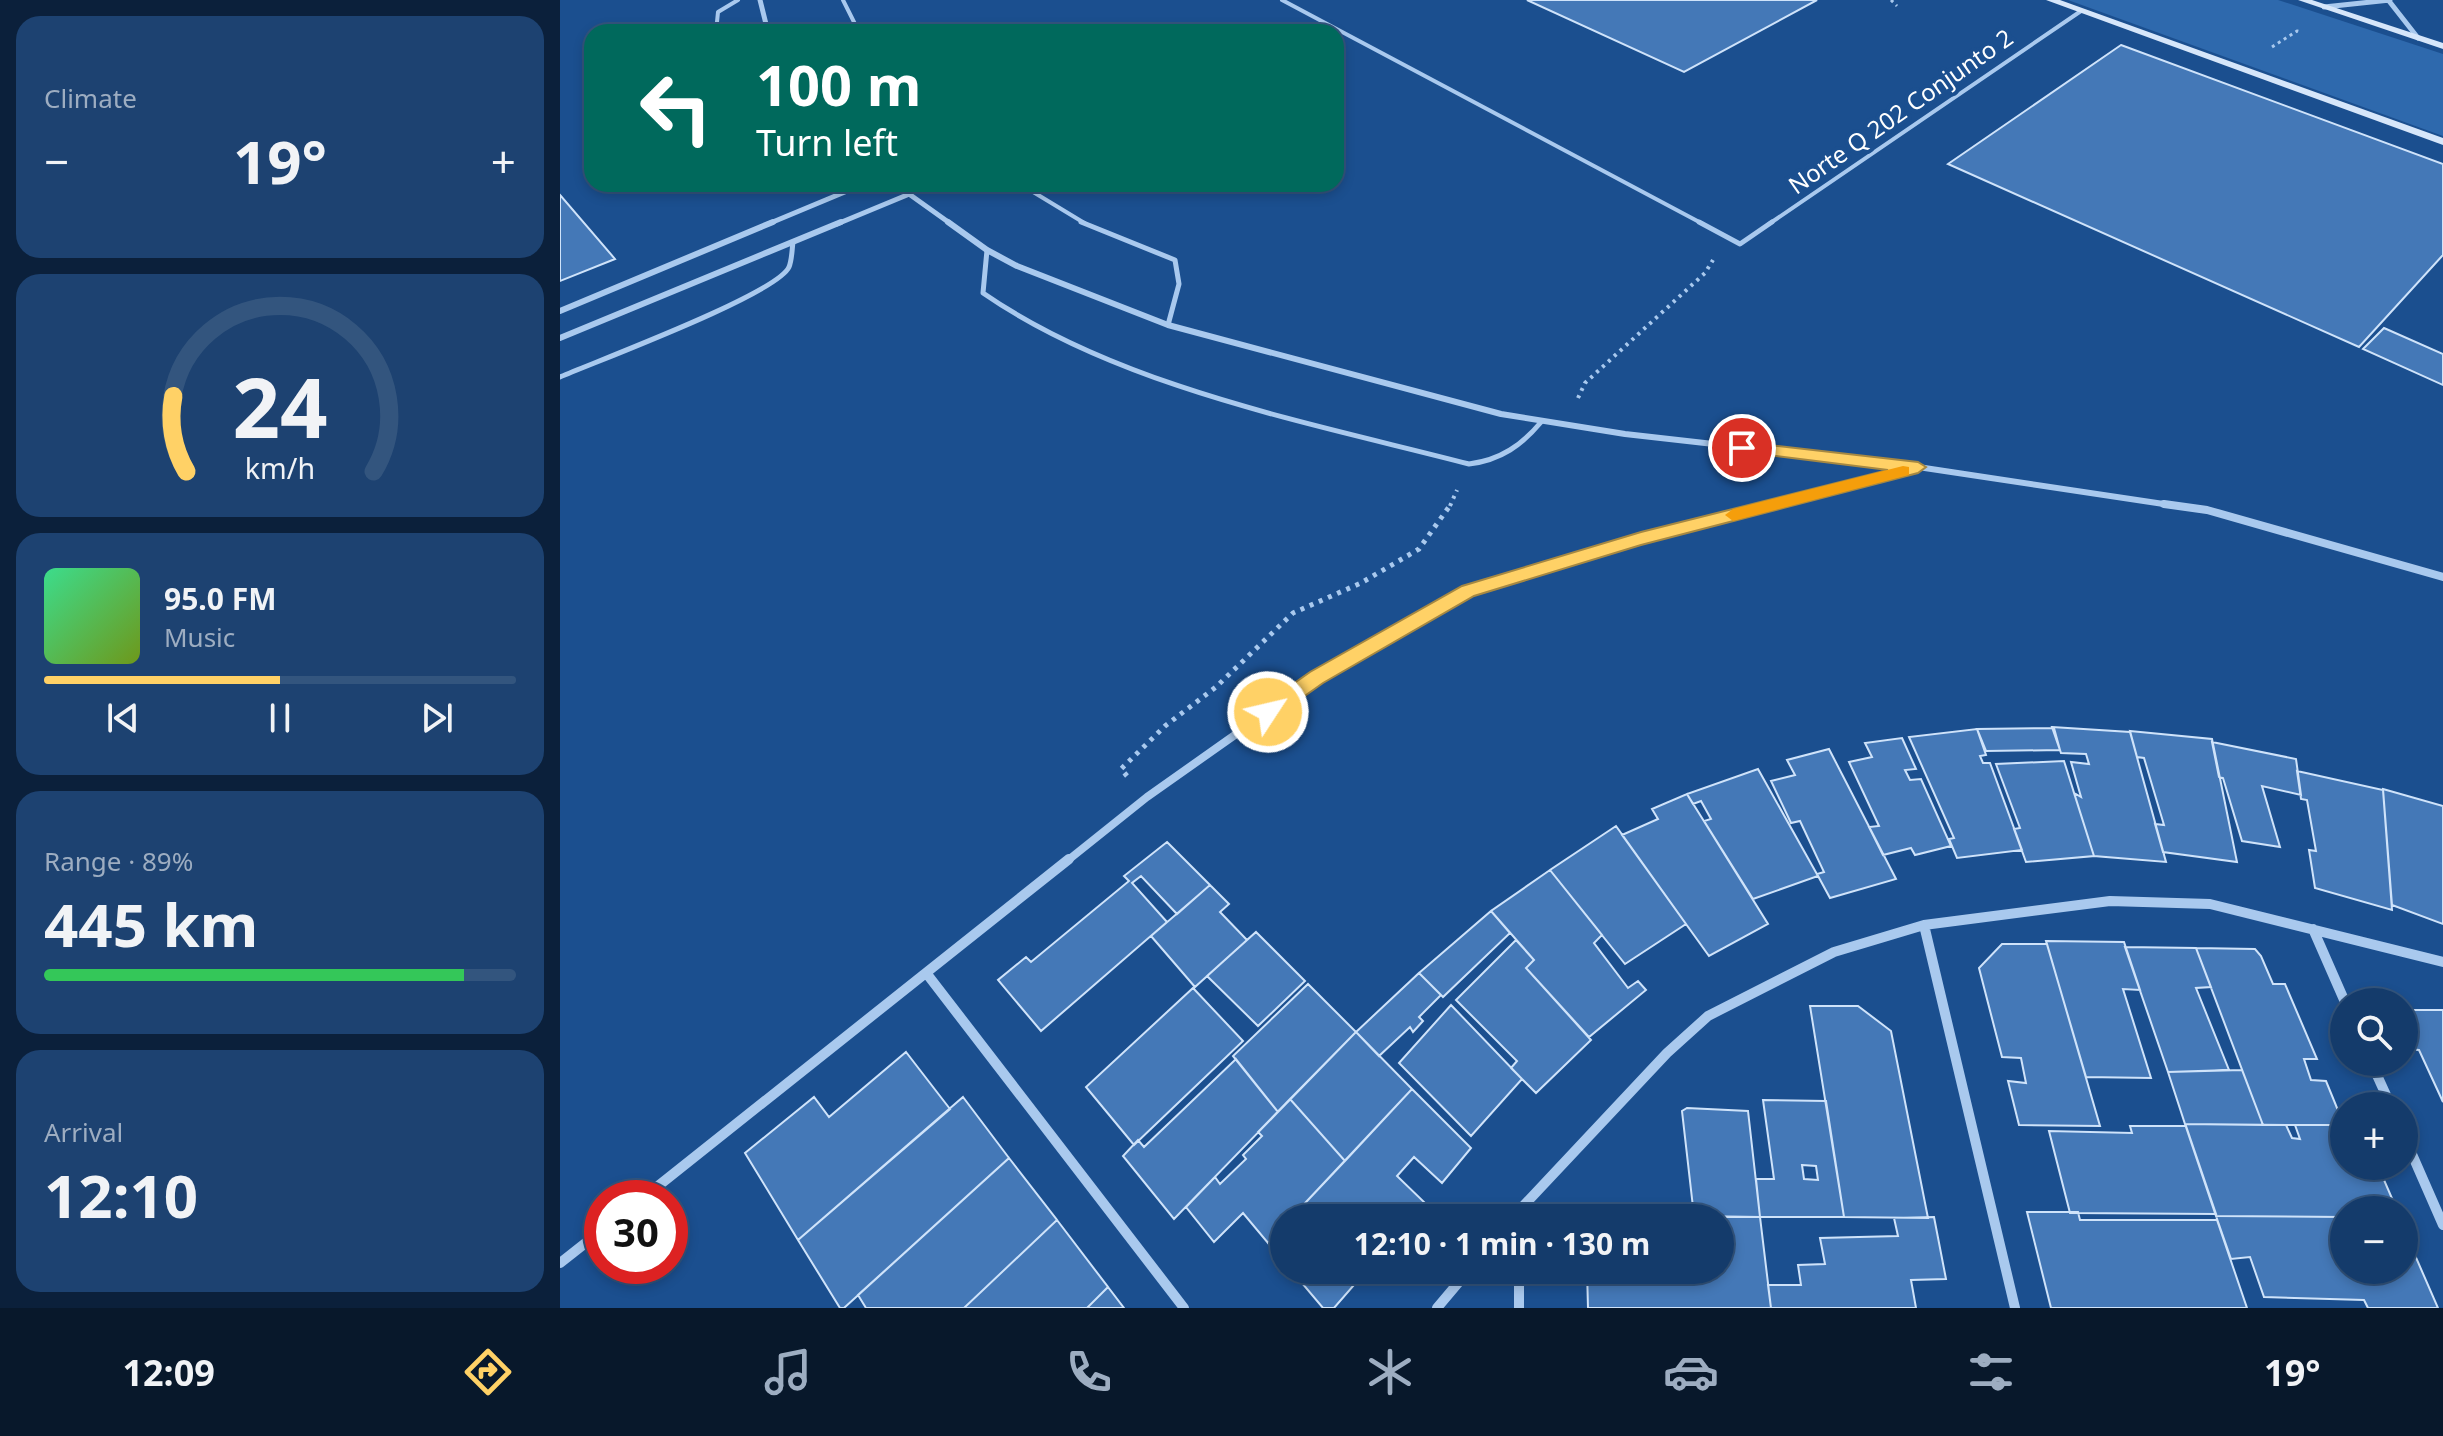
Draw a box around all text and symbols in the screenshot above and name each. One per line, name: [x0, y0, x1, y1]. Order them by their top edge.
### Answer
street label: Norte Q 202 Conjunto 2: [1781, 21, 2019, 201]
text: 100 m: [756, 46, 921, 122]
icon: left: [624, 56, 728, 160]
text: Climate: [44, 80, 137, 116]
text: Turn left: [756, 118, 898, 167]
text: 19°: [233, 120, 327, 202]
text: −: [44, 131, 69, 191]
text: +: [491, 131, 516, 191]
text: 24: [232, 348, 328, 461]
pin: [1708, 414, 1776, 482]
icon: arrive: [1720, 426, 1764, 470]
text: km/h: [245, 448, 315, 487]
text: 95.0 FM: [164, 578, 276, 619]
text: Music: [164, 619, 235, 655]
position arrow: [1226, 670, 1310, 754]
icon: previous: [101, 696, 145, 740]
icon: pause: [258, 696, 302, 740]
icon: next: [415, 696, 459, 740]
text: Range · 89%: [44, 843, 193, 879]
text: 445 km: [44, 883, 258, 965]
map controls: [2330, 988, 2418, 1284]
button: search: [2330, 988, 2418, 1076]
button: +: [2330, 1092, 2418, 1180]
text: Arrival: [44, 1114, 123, 1150]
text: 12:10: [44, 1154, 198, 1236]
speed limit sign: 30: [584, 1180, 688, 1284]
button: −: [2330, 1196, 2418, 1284]
text: 12:10 · 1 min · 130 m: [1354, 1223, 1650, 1264]
icon: directions: [460, 1344, 516, 1400]
icon: music: [760, 1344, 816, 1400]
icon: phone: [1061, 1344, 1117, 1400]
icon: climate: [1362, 1344, 1418, 1400]
icon: car: [1663, 1344, 1719, 1400]
icon: filters: [1963, 1344, 2019, 1400]
text: 12:09: [122, 1348, 215, 1397]
text: 19°: [2264, 1348, 2321, 1397]

